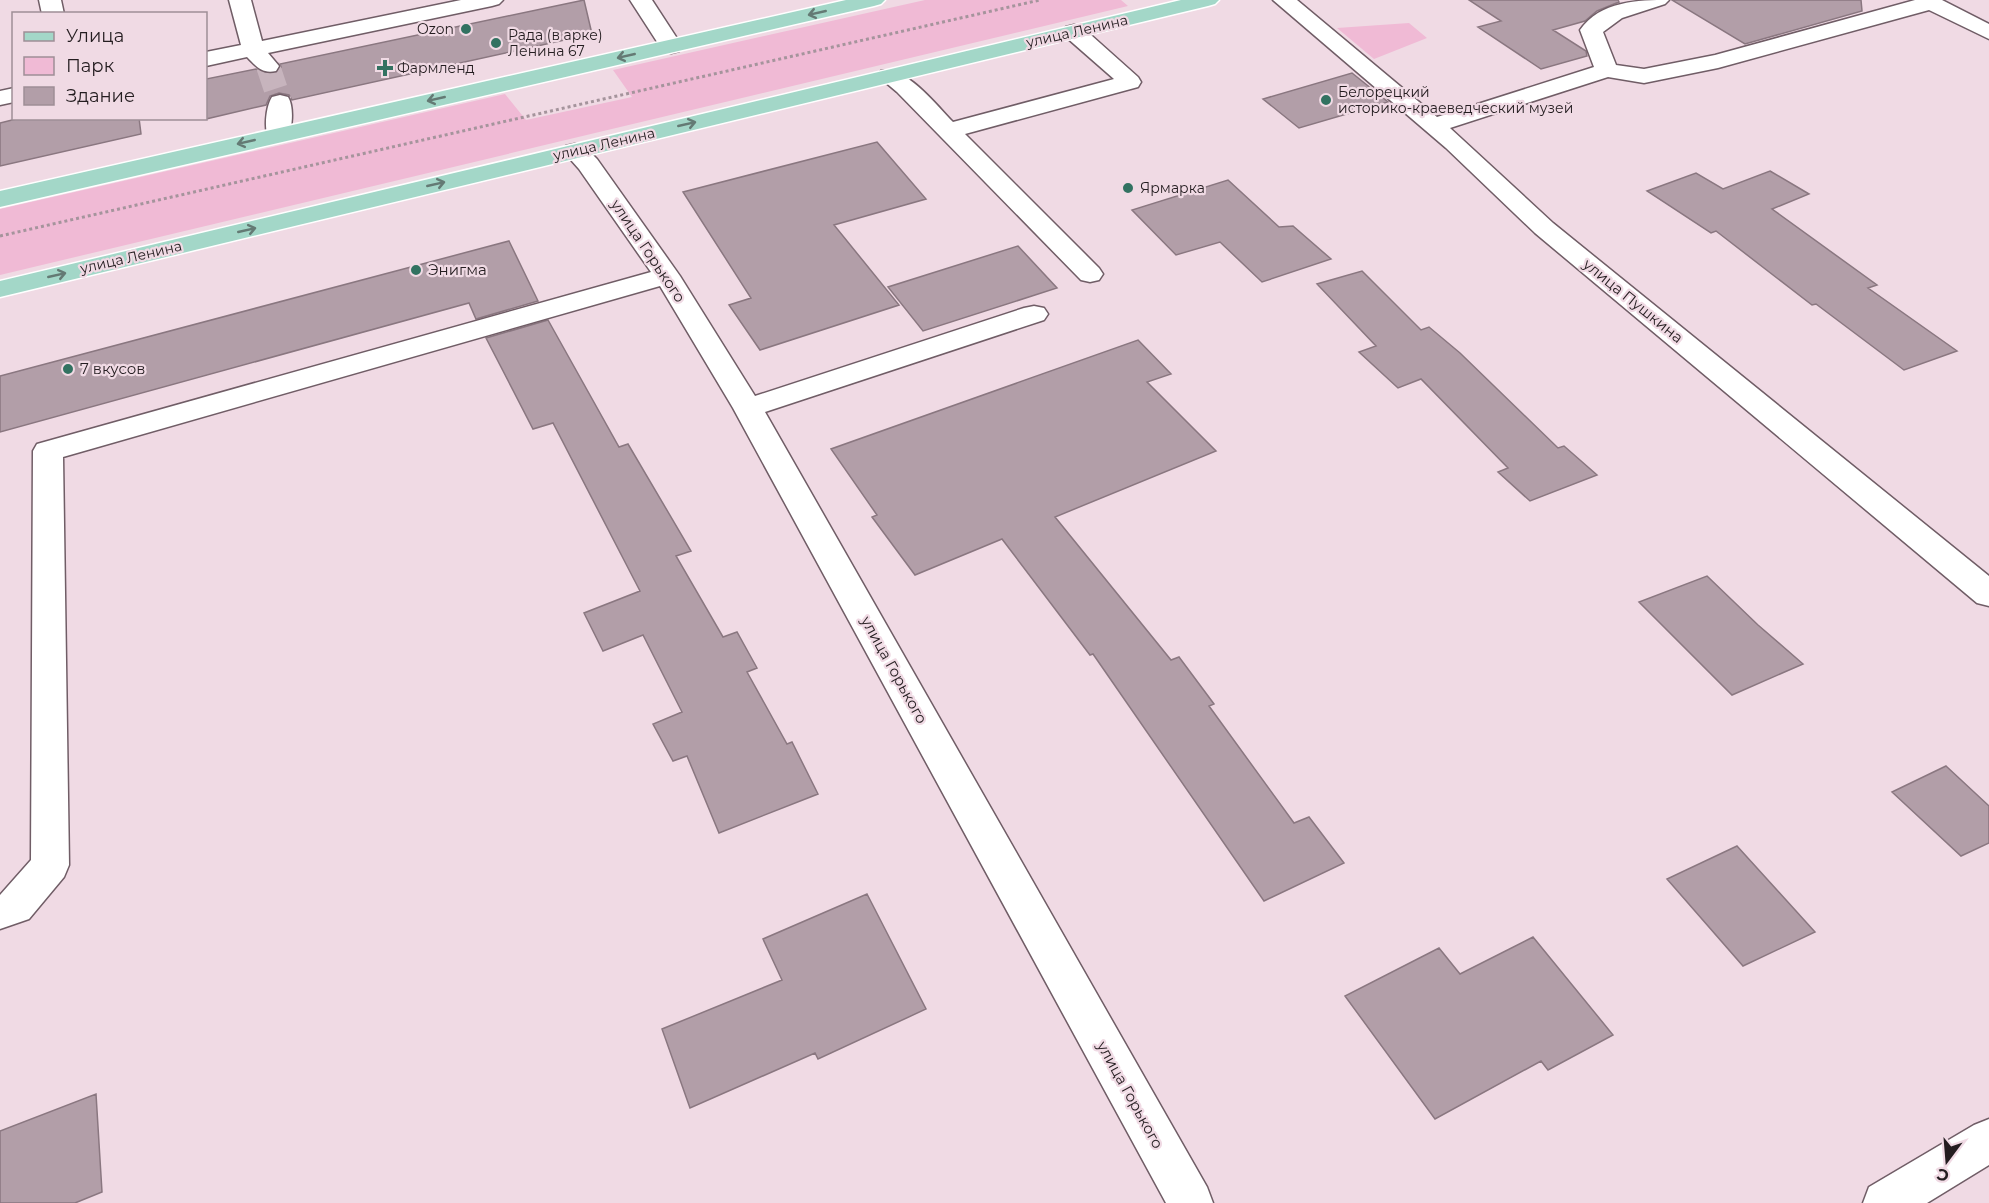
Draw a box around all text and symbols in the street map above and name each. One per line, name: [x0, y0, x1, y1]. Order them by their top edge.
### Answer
one-way arrow: [807, 8, 827, 19]
street label: улица Ленина: [1023, 11, 1130, 52]
legend: [12, 12, 207, 120]
place label: Ozon: [417, 20, 454, 38]
marker: Ozon: [459, 22, 473, 36]
text: Улица: [66, 25, 124, 47]
place label: Рада (в арке) Ленина 67: [508, 26, 603, 60]
marker: Рада (в арке) Ленина 67: [489, 36, 503, 50]
one-way arrow: [617, 51, 637, 62]
text: Парк: [66, 55, 115, 77]
place label: Фармленд: [397, 59, 475, 77]
marker: Фармленд: [378, 61, 392, 75]
place label: Белорецкий историко-краеведческий музей: [1338, 83, 1573, 117]
text: Здание: [66, 85, 135, 107]
marker: Белорецкий историко-краеведческий музей: [1319, 93, 1333, 107]
one-way arrow: [427, 94, 447, 105]
one-way arrow: [677, 118, 696, 130]
street label: улица Ленина: [550, 124, 657, 165]
one-way arrow: [237, 137, 256, 149]
one-way arrow: [426, 178, 445, 190]
place label: Ярмарка: [1140, 179, 1205, 197]
marker: Ярмарка: [1121, 181, 1135, 195]
street label: улица Горького: [606, 195, 690, 306]
one-way arrow: [237, 223, 256, 235]
street label: улица Ленина: [77, 237, 184, 278]
street label: улица Пушкина: [1579, 254, 1687, 347]
place label: Энигма: [428, 260, 487, 279]
marker: Энигма: [409, 263, 423, 277]
one-way arrow: [47, 269, 66, 281]
place label: 7 вкусов: [80, 359, 145, 378]
marker: 7 вкусов: [61, 362, 75, 376]
street label: улица Горького: [857, 612, 932, 727]
street label: улица Горького: [1093, 1037, 1168, 1152]
north arrow: [1917, 1131, 1977, 1191]
text: С: [1934, 1164, 1951, 1186]

